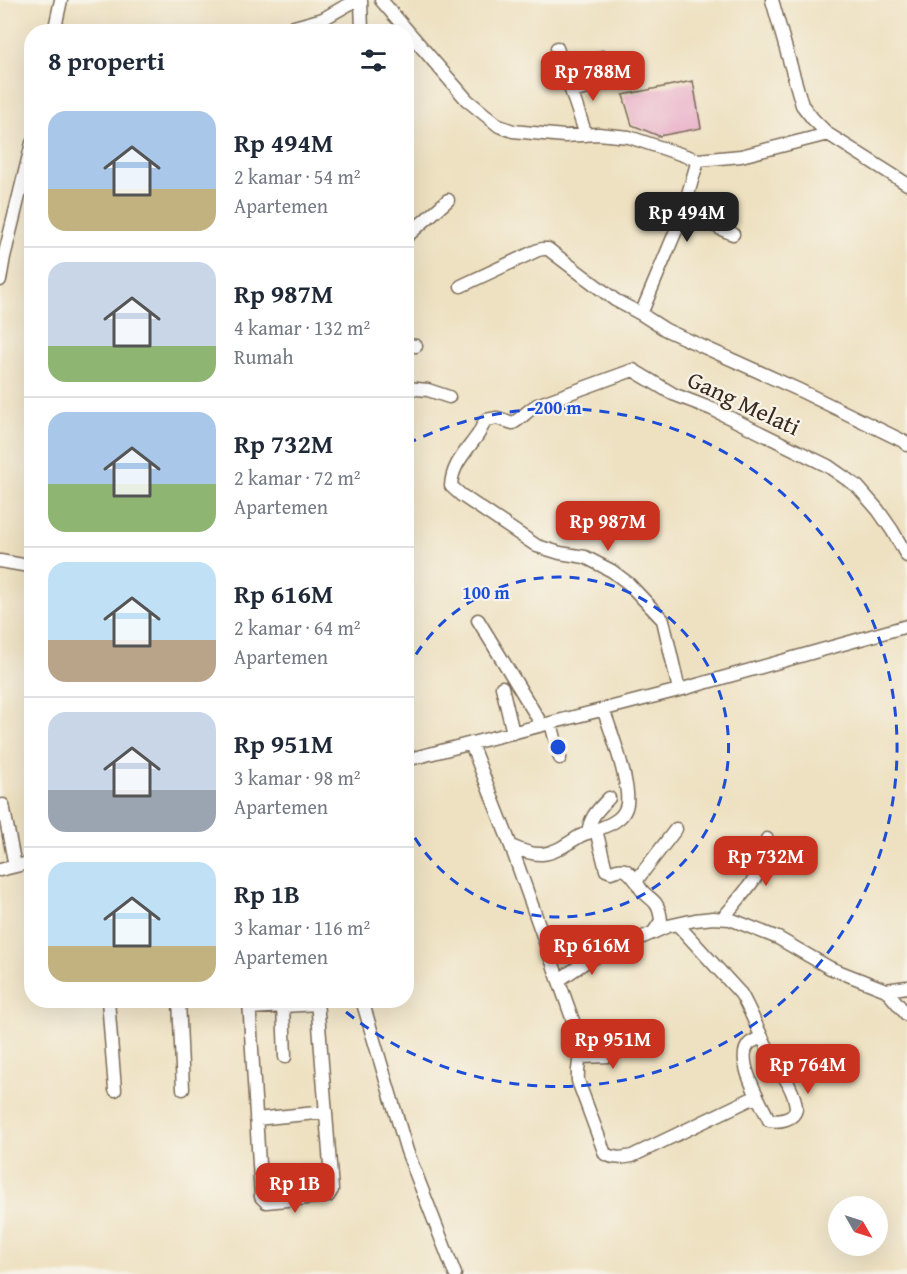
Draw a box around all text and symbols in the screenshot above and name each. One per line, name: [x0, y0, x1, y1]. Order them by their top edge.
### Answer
text: 8 properti: [48, 41, 165, 80]
icon: filters: [357, 44, 390, 77]
pin: Rp 788M: [538, 51, 648, 102]
text: Rp 788M: [555, 56, 631, 85]
text: Rp 494M: [234, 123, 333, 162]
icon: home: [96, 135, 168, 207]
text: 2 kamar · 54 m²: [234, 162, 361, 191]
text: Apartemen: [234, 191, 328, 220]
pin: Rp 494M: [632, 192, 742, 243]
text: Rp 494M: [649, 197, 725, 226]
text: Rp 987M: [234, 274, 333, 313]
icon: home: [96, 286, 168, 358]
text: 4 kamar · 132 m²: [234, 313, 370, 342]
text: Rumah: [234, 342, 293, 371]
street label: Gang Melati: [682, 362, 806, 444]
text: 200 m: [534, 394, 582, 421]
text: Rp 732M: [234, 424, 333, 463]
icon: home: [96, 436, 168, 508]
text: 2 kamar · 72 m²: [234, 463, 361, 492]
text: Apartemen: [234, 492, 328, 521]
pin: Rp 987M: [553, 501, 663, 552]
text: Rp 987M: [570, 506, 646, 535]
text: Rp 616M: [234, 574, 333, 613]
text: 100 m: [462, 579, 510, 606]
icon: home: [96, 586, 168, 658]
text: 2 kamar · 64 m²: [234, 613, 361, 642]
text: Apartemen: [234, 642, 328, 671]
text: Rp 951M: [234, 724, 333, 763]
icon: home: [96, 736, 168, 808]
centre of rings: [548, 737, 568, 757]
text: 3 kamar · 98 m²: [234, 763, 361, 792]
text: Apartemen: [234, 792, 328, 821]
pin: Rp 732M: [711, 836, 821, 887]
text: Rp 732M: [728, 841, 804, 870]
text: Rp 1B: [234, 874, 300, 913]
icon: home: [96, 886, 168, 958]
text: 3 kamar · 116 m²: [234, 913, 370, 942]
pin: Rp 616M: [537, 925, 647, 976]
text: Rp 616M: [554, 930, 630, 959]
text: Apartemen: [234, 942, 328, 971]
pin: Rp 951M: [558, 1019, 668, 1070]
text: Rp 951M: [575, 1024, 651, 1053]
pin: Rp 764M: [753, 1044, 863, 1095]
text: Rp 764M: [770, 1049, 846, 1078]
pin: Rp 1B: [253, 1163, 337, 1214]
text: Rp 1B: [270, 1168, 320, 1197]
north arrow: [828, 1196, 888, 1256]
map controls: [828, 1196, 888, 1256]

